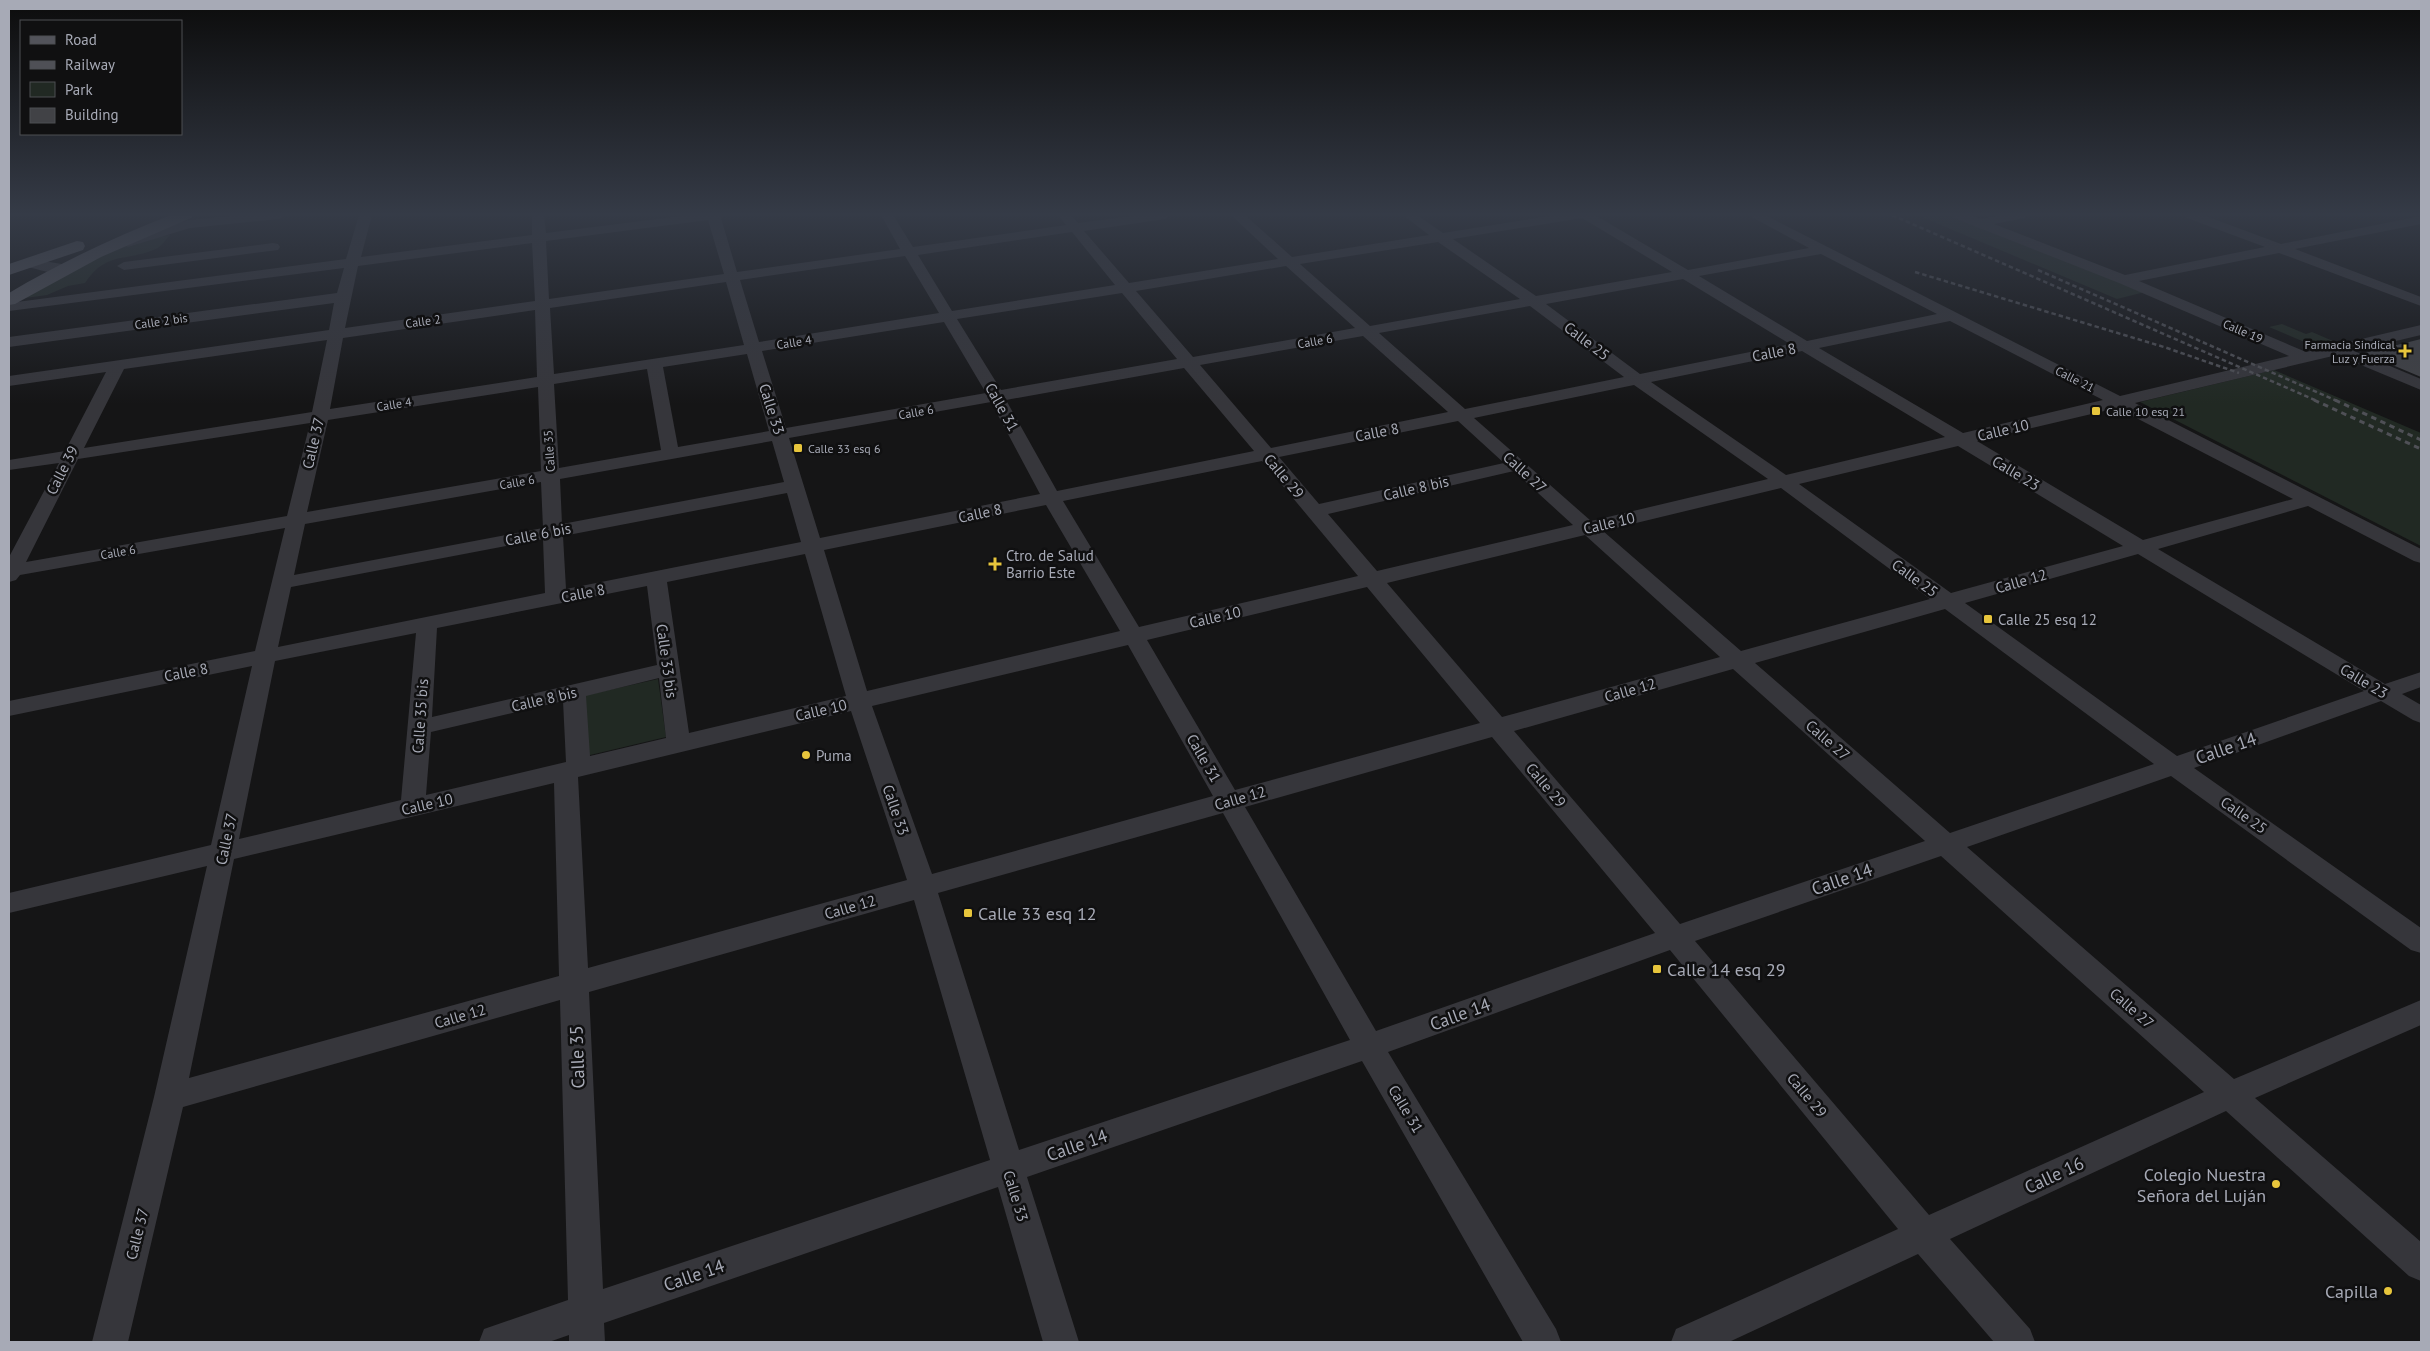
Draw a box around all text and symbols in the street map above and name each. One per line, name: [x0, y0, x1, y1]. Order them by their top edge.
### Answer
legend: [20, 20, 182, 135]
text: Road: [65, 30, 97, 49]
text: Railway: [65, 55, 115, 74]
text: Park: [65, 80, 93, 99]
text: Building: [65, 105, 119, 124]
street label: Calle 2 bis: [134, 310, 188, 332]
street label: Calle 2: [404, 311, 442, 331]
street label: Calle 19: [2221, 316, 2265, 346]
street label: Calle 25: [1560, 318, 1614, 364]
street label: Calle 6: [1296, 331, 1334, 351]
street label: Calle 4: [775, 332, 813, 352]
place label: Farmacia Sindical Luz y Fuerza: [2305, 337, 2395, 366]
street label: Calle 8: [1750, 338, 1798, 366]
marker: Farmacia Sindical Luz y Fuerza: [2399, 345, 2411, 357]
street label: Calle 21: [2053, 363, 2097, 395]
street label: Calle 31: [981, 379, 1023, 435]
street label: Calle 33: [755, 381, 789, 437]
street label: Calle 4: [375, 394, 413, 414]
street label: Calle 6: [897, 402, 935, 422]
place label: Calle 10 esq 21: [2106, 404, 2185, 419]
marker: Calle 10 esq 21: [2090, 405, 2102, 417]
street label: Calle 37: [298, 415, 328, 471]
street label: Calle 10: [1975, 415, 2031, 445]
street label: Calle 8: [1353, 418, 1401, 446]
street label: Calle 35: [540, 430, 558, 472]
place label: Calle 33 esq 6: [808, 441, 881, 456]
street label: Calle 39: [42, 442, 82, 498]
marker: Calle 33 esq 6: [792, 442, 804, 454]
street label: Calle 27: [1499, 447, 1551, 497]
street label: Calle 29: [1260, 450, 1308, 502]
street label: Calle 23: [1989, 451, 2043, 495]
street label: Calle 8 bis: [1381, 471, 1451, 505]
street label: Calle 6: [498, 472, 536, 492]
street label: Calle 8: [956, 499, 1004, 527]
street label: Calle 10: [1581, 508, 1637, 538]
street label: Calle 6 bis: [503, 518, 573, 550]
street label: Calle 6: [99, 542, 137, 562]
place label: Ctro. de Salud Barrio Este: [1006, 546, 1094, 582]
street label: Calle 25: [1888, 555, 1942, 601]
marker: Ctro. de Salud Barrio Este: [988, 557, 1002, 571]
street label: Calle 12: [1993, 565, 2049, 597]
street label: Calle 8: [559, 579, 607, 607]
street label: Calle 10: [1187, 602, 1243, 632]
place label: Calle 25 esq 12: [1998, 610, 2097, 629]
marker: Calle 25 esq 12: [1982, 613, 1994, 625]
street label: Calle 33 bis: [652, 623, 682, 699]
street label: Calle 8: [162, 658, 210, 686]
street label: Calle 23: [2337, 659, 2391, 703]
street label: Calle 12: [1602, 674, 1658, 706]
street label: Calle 35 bis: [408, 678, 432, 754]
street label: Calle 8 bis: [509, 682, 579, 716]
street label: Calle 10: [793, 695, 849, 725]
street label: Calle 27: [1802, 716, 1854, 764]
street label: Calle 14: [2192, 727, 2260, 769]
street label: Calle 31: [1183, 731, 1225, 785]
place label: Puma: [816, 746, 852, 765]
marker: Puma: [800, 749, 812, 761]
street label: Calle 29: [1522, 759, 1570, 811]
street label: Calle 33: [878, 782, 914, 838]
street label: Calle 12: [1212, 782, 1268, 814]
street label: Calle 10: [399, 789, 455, 819]
street label: Calle 25: [2217, 792, 2271, 838]
street label: Calle 37: [211, 811, 241, 867]
street label: Calle 14: [1808, 858, 1876, 900]
street label: Calle 12: [822, 891, 878, 923]
place label: Calle 33 esq 12: [978, 902, 1097, 925]
marker: Calle 33 esq 12: [962, 907, 974, 919]
place label: Calle 14 esq 29: [1667, 958, 1786, 981]
marker: Calle 14 esq 29: [1651, 963, 1663, 975]
street label: Calle 27: [2106, 984, 2158, 1032]
street label: Calle 14: [1426, 992, 1494, 1036]
street label: Calle 12: [432, 1000, 488, 1032]
street label: Calle 35: [564, 1025, 590, 1089]
street label: Calle 29: [1783, 1069, 1831, 1121]
street label: Calle 31: [1384, 1082, 1428, 1136]
street label: Calle 14: [1043, 1124, 1111, 1166]
street label: Calle 16: [2021, 1151, 2087, 1199]
place label: Colegio Nuestra Señora del Luján: [2137, 1163, 2266, 1207]
street label: Calle 33: [999, 1168, 1033, 1224]
marker: Colegio Nuestra Señora del Luján: [2270, 1178, 2282, 1190]
street label: Calle 37: [121, 1206, 153, 1262]
street label: Calle 14: [660, 1254, 728, 1296]
place label: Capilla: [2325, 1280, 2378, 1303]
marker: Capilla: [2382, 1285, 2394, 1297]

